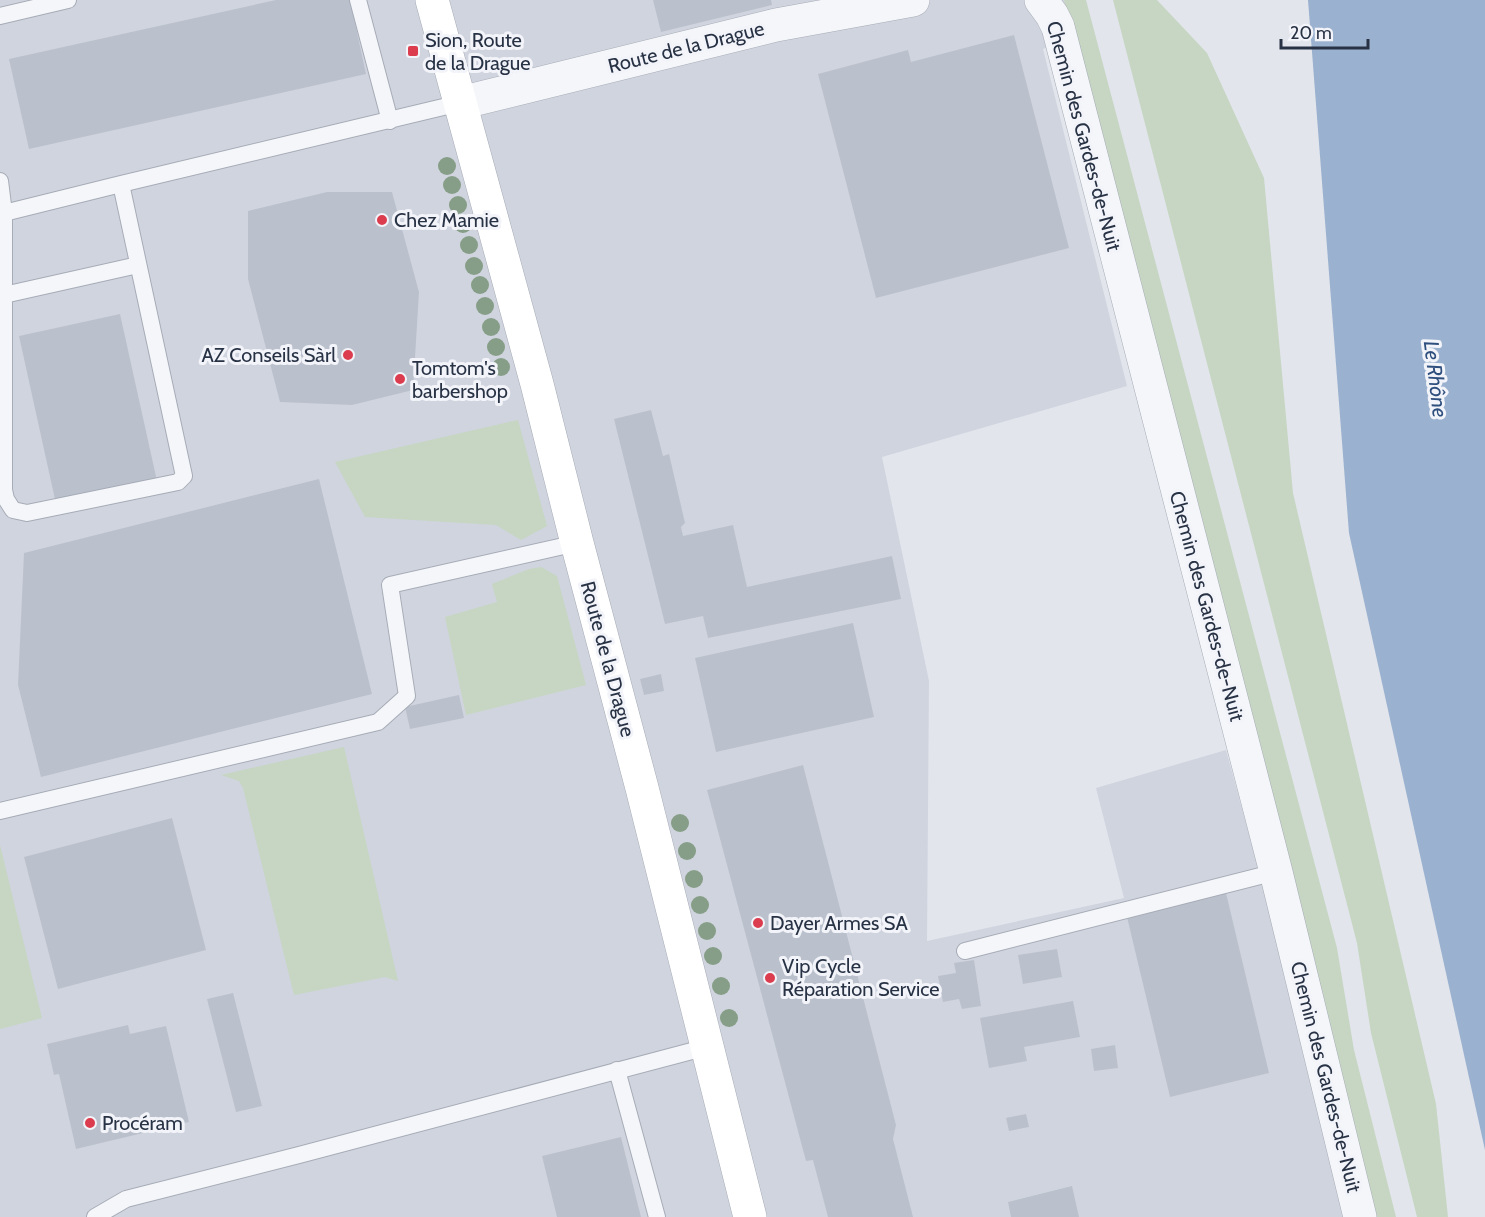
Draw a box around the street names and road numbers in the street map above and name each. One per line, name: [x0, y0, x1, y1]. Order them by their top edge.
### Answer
street label: Route de la Drague: [605, 16, 767, 78]
street label: Chemin des Gardes-de-Nuit: [1042, 18, 1126, 254]
street label: Chemin des Gardes-de-Nuit: [1165, 488, 1249, 724]
street label: Route de la Drague: [576, 579, 640, 739]
street label: Chemin des Gardes-de-Nuit: [1286, 959, 1366, 1195]

